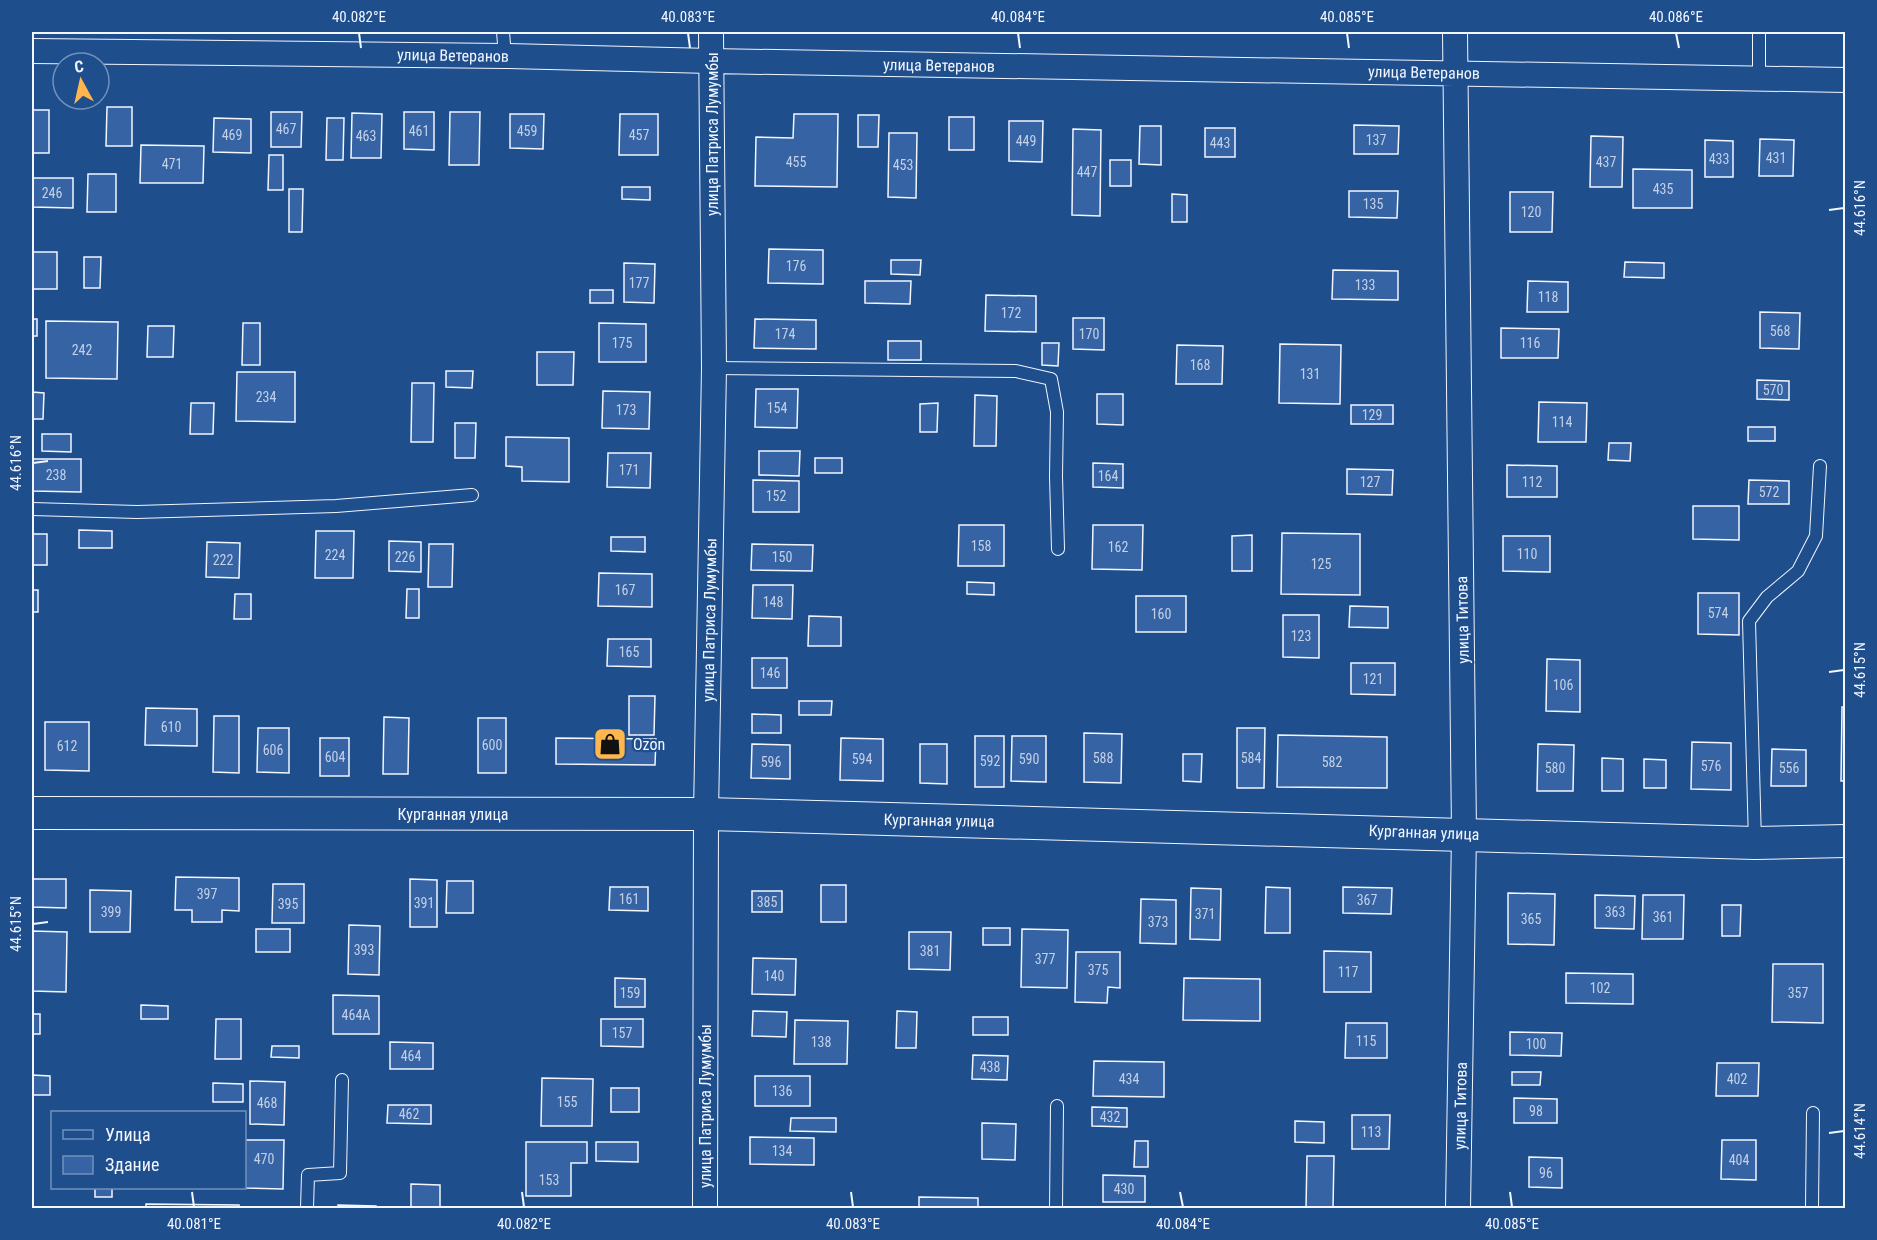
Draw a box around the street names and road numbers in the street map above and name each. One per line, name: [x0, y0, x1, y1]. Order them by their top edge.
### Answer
street label: улица Ветеранов: [397, 45, 509, 66]
street label: улица Патриса Лумумбы: [703, 52, 722, 216]
street label: улица Ветеранов: [883, 55, 995, 76]
street label: улица Ветеранов: [1368, 62, 1480, 83]
street label: улица Патриса Лумумбы: [699, 538, 720, 702]
street label: улица Титова: [1452, 576, 1473, 664]
street label: Курганная улица: [398, 805, 508, 824]
street label: Курганная улица: [883, 810, 995, 831]
street label: Курганная улица: [1368, 821, 1480, 844]
street label: улица Патриса Лумумбы: [696, 1024, 715, 1188]
street label: улица Титова: [1450, 1062, 1471, 1150]

